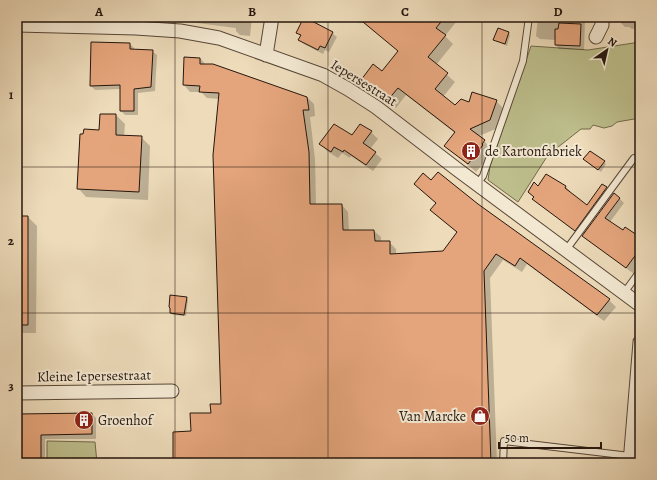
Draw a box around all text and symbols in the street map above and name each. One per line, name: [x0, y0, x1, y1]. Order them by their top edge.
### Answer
text: A: [94, 3, 104, 20]
text: B: [248, 3, 256, 20]
text: C: [401, 3, 409, 20]
text: D: [553, 3, 563, 20]
north arrow: [587, 30, 627, 70]
text: N: [605, 34, 620, 51]
street label: Iepersestraat: [327, 55, 401, 111]
text: 1: [9, 86, 14, 103]
building icon: de Kartonfabriek: [460, 140, 482, 162]
place label: de Kartonfabriek: [485, 142, 582, 161]
text: 2: [8, 232, 15, 249]
street label: Kleine Iepersestraat: [37, 365, 152, 386]
text: 3: [8, 377, 14, 394]
shop icon: Van Marcke: [469, 405, 491, 427]
place label: Van Marcke: [398, 407, 466, 426]
building icon: Groenhof: [73, 409, 95, 431]
place label: Groenhof: [98, 411, 155, 430]
scale bar: [499, 424, 601, 450]
text: 50 m: [505, 430, 529, 446]

